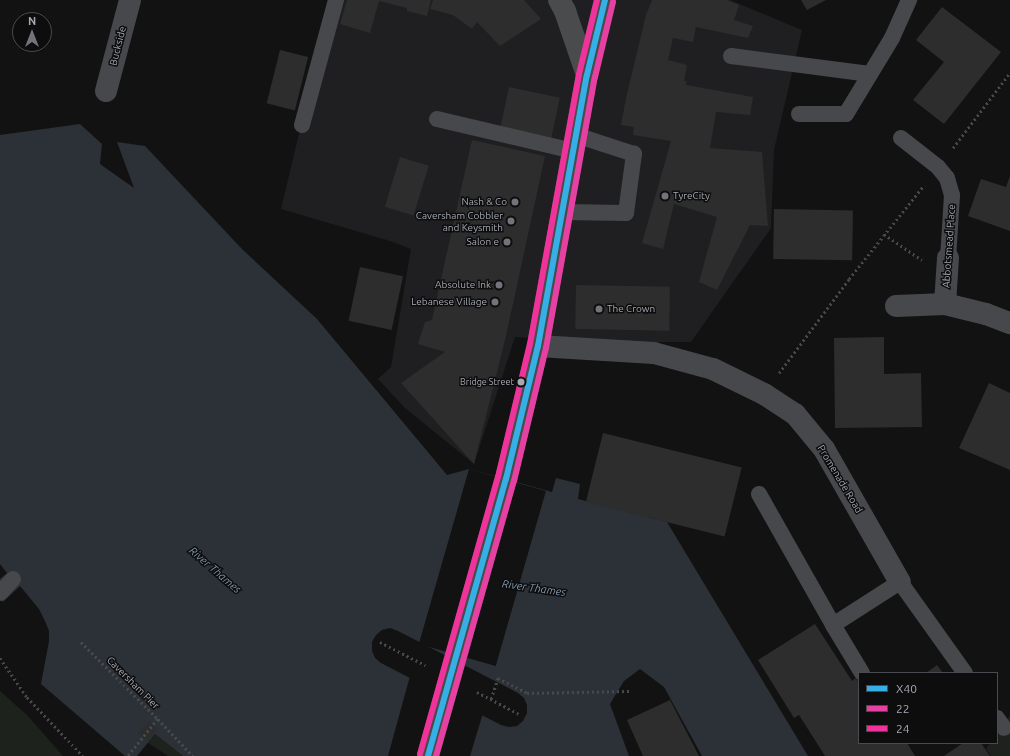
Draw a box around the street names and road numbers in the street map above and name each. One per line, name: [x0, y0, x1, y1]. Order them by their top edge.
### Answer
street label: Buckside: [107, 25, 129, 67]
street label: Abbotsmead Place: [940, 204, 958, 288]
street label: Promenade Road: [815, 443, 865, 515]
street label: Caversham Pier: [104, 654, 162, 712]

